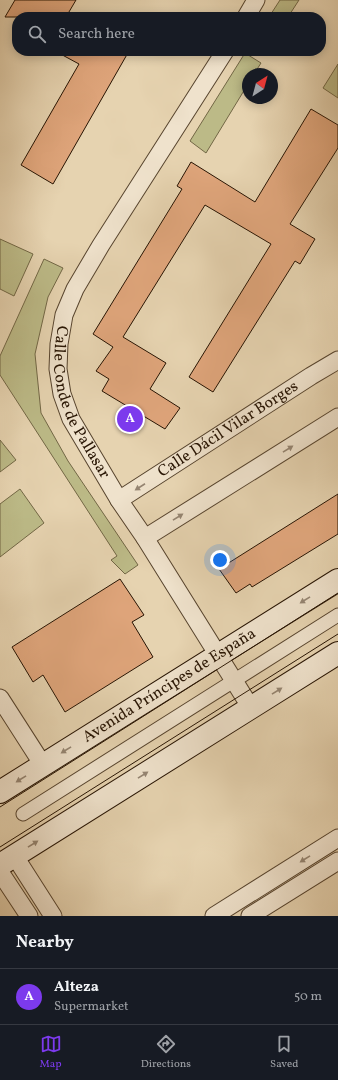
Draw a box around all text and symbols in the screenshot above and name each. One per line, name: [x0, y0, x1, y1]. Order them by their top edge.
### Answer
search box: [12, 12, 326, 56]
icon: search: [26, 23, 48, 45]
text: Search here: [58, 24, 135, 45]
north arrow: [242, 68, 278, 104]
street label: Calle Conde de Pallasar: [46, 324, 115, 483]
street label: Calle Dácil Vilar Borges: [154, 376, 303, 483]
pin: A: [117, 404, 143, 434]
one-way arrow: [282, 445, 294, 452]
one-way arrow: [134, 483, 146, 490]
one-way arrow: [172, 514, 184, 521]
your location: [210, 550, 230, 570]
one-way arrow: [299, 597, 311, 604]
street label: Avenida Príncipes de España: [78, 623, 260, 748]
one-way arrow: [272, 687, 282, 695]
one-way arrow: [60, 747, 72, 754]
one-way arrow: [138, 771, 148, 779]
one-way arrow: [15, 775, 27, 782]
one-way arrow: [27, 840, 39, 847]
one-way arrow: [300, 855, 310, 863]
text: Nearby: [16, 931, 74, 954]
text: Alteza: [54, 977, 99, 998]
text: A: [24, 988, 34, 1006]
text: 50 m: [294, 988, 322, 1006]
text: Supermarket: [54, 998, 129, 1016]
tab: Map: [40, 1033, 62, 1072]
tab: Directions: [141, 1033, 191, 1072]
tab: Saved: [270, 1033, 298, 1072]

